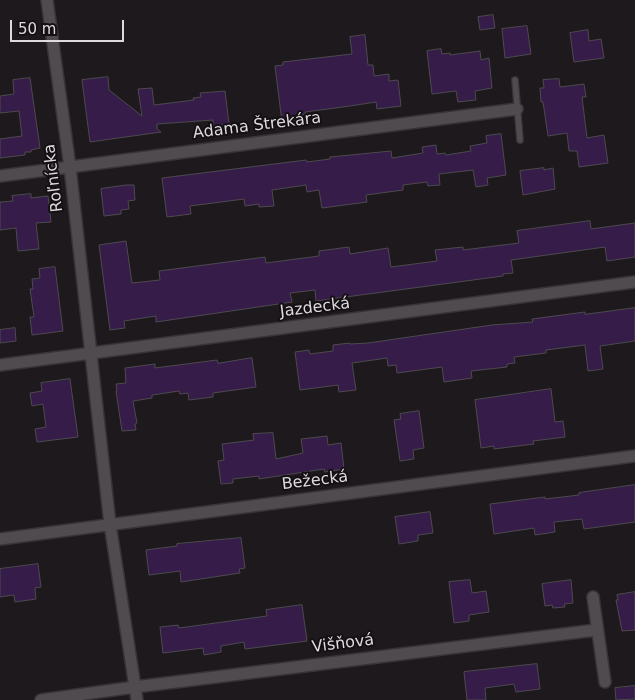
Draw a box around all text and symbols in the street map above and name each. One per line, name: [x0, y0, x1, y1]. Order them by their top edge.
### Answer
scale bar: [12, 10, 126, 42]
text: 50 m: [18, 20, 56, 38]
street label: Adama Štrekára: [192, 109, 322, 143]
street label: Roľnícka: [40, 143, 68, 213]
street label: Jazdecká: [279, 294, 351, 322]
street label: Bežecká: [281, 467, 349, 495]
street label: Višňová: [311, 631, 375, 657]

